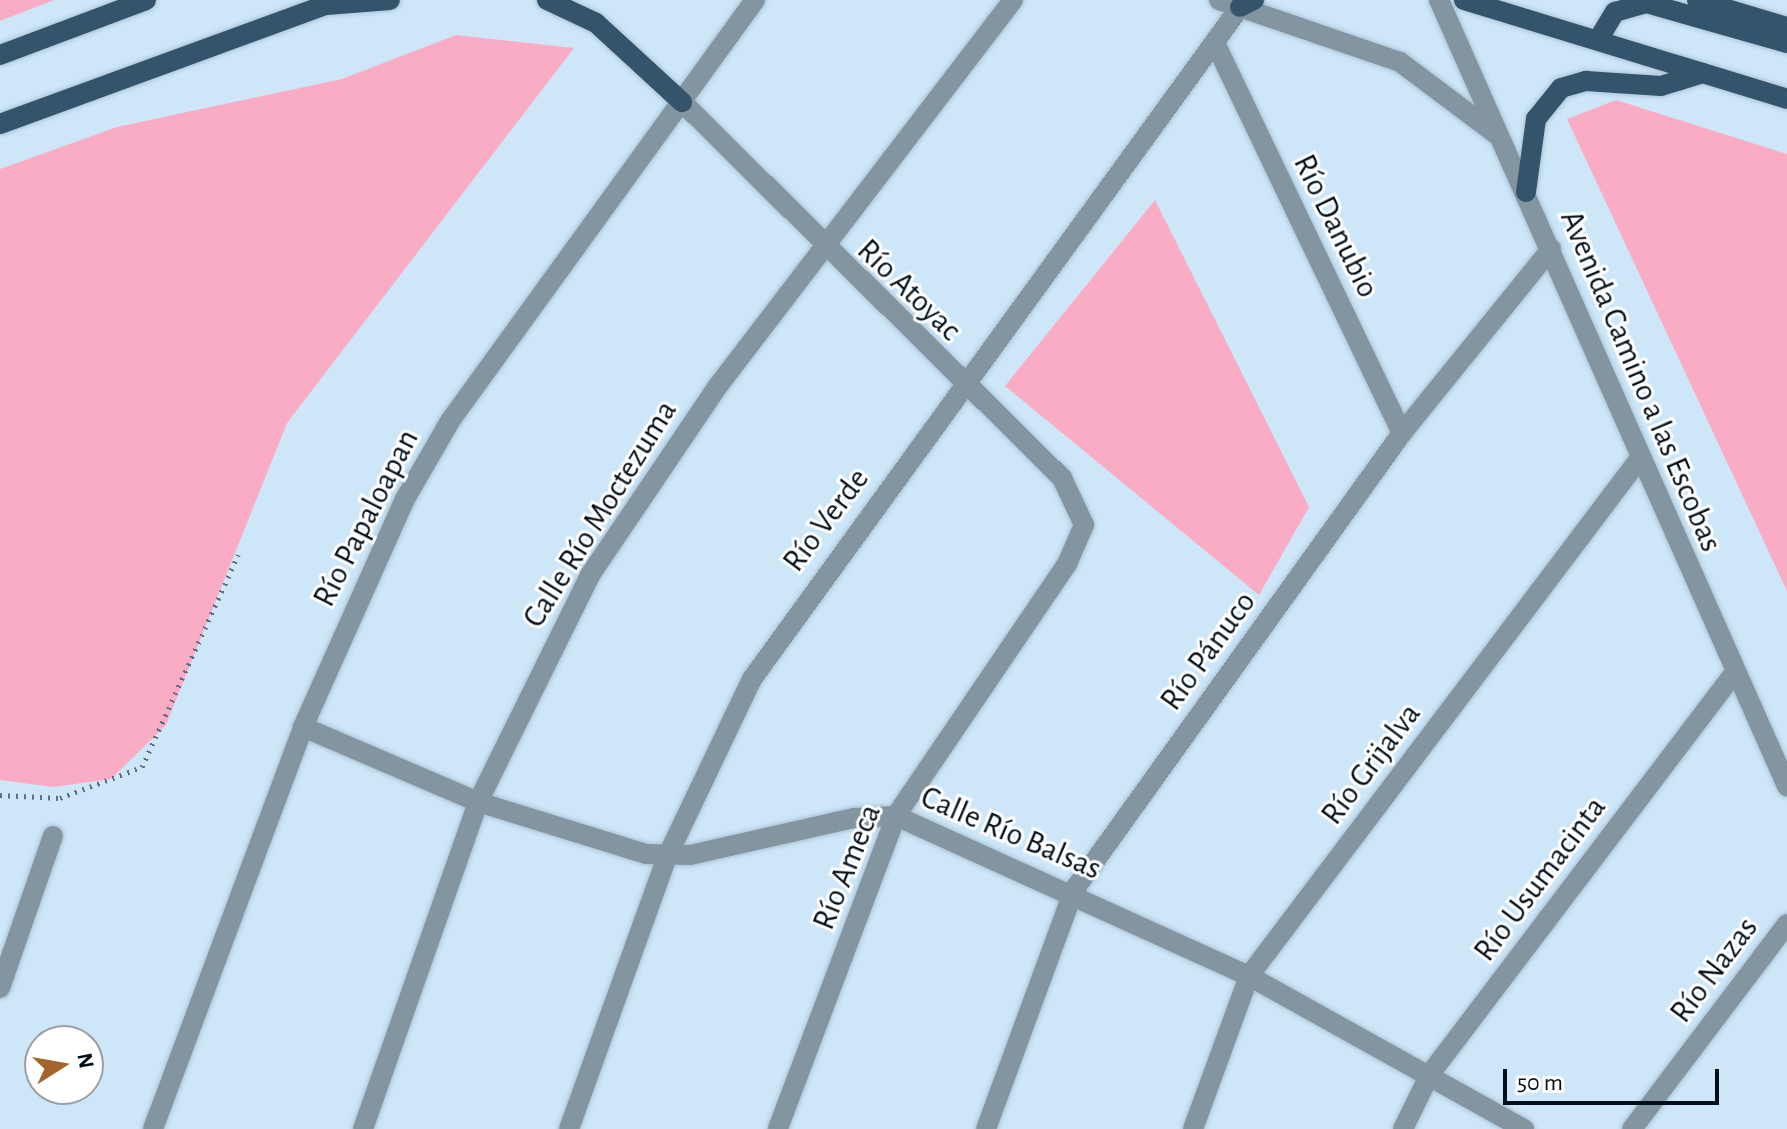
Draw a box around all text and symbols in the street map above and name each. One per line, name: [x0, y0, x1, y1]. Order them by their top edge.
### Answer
street label: Río Danubio: [1285, 148, 1387, 304]
street label: Avenida Camino a las Escobas: [1552, 205, 1730, 557]
street label: Río Atoyac: [849, 231, 969, 349]
street label: Calle Río Moctezuma: [515, 393, 685, 635]
street label: Río Papaloapan: [305, 423, 427, 613]
street label: Río Verde: [775, 461, 877, 579]
street label: Río Pánuco: [1152, 584, 1264, 718]
street label: Río Grijalva: [1313, 696, 1429, 832]
street label: Calle Río Balsas: [915, 778, 1107, 888]
street label: Río Usumacinta: [1466, 789, 1614, 969]
street label: Río Ameca: [805, 799, 889, 935]
street label: Río Nazas: [1662, 910, 1766, 1030]
north arrow: [24, 1025, 104, 1105]
text: N: [73, 1051, 98, 1070]
scale bar: [1507, 1053, 1723, 1103]
text: 50 m: [1517, 1071, 1563, 1095]

